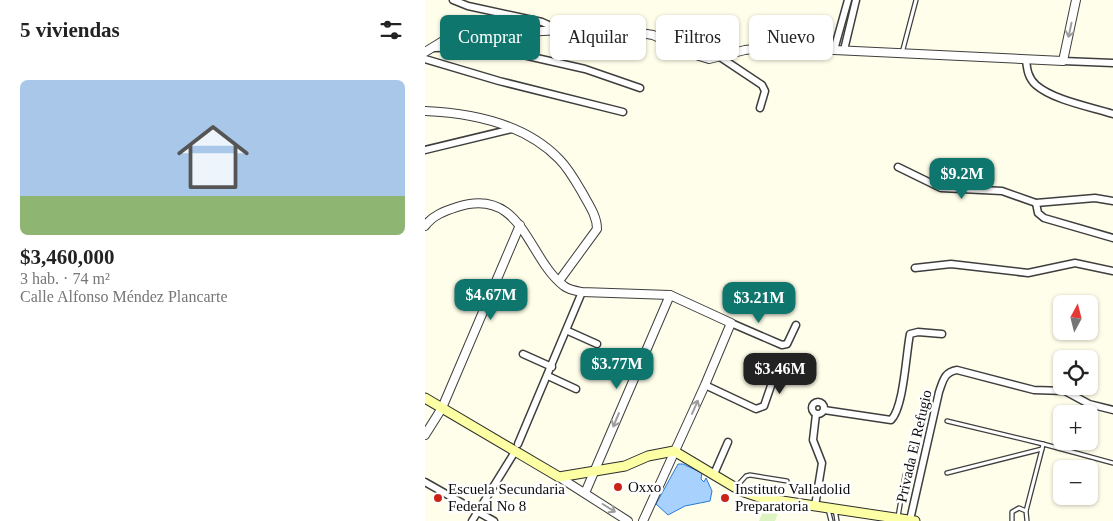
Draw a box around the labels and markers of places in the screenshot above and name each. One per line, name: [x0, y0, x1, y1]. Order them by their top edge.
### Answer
pin: $9.2M: [927, 158, 997, 200]
pin: $4.67M: [450, 278, 532, 321]
pin: $3.21M: [718, 282, 800, 324]
pin: $3.77M: [576, 348, 658, 390]
pin: $3.46M: [739, 352, 821, 395]
place label: Oxxo: [628, 479, 661, 495]
place label: Escuela Secundaria Federal No 8: [448, 481, 565, 514]
marker: Oxxo: [612, 481, 624, 493]
place label: Instituto Valladolid Preparatoria: [735, 481, 851, 514]
marker: Escuela Secundaria Federal No 8: [432, 492, 444, 504]
marker: Instituto Valladolid Preparatoria: [719, 492, 731, 504]

